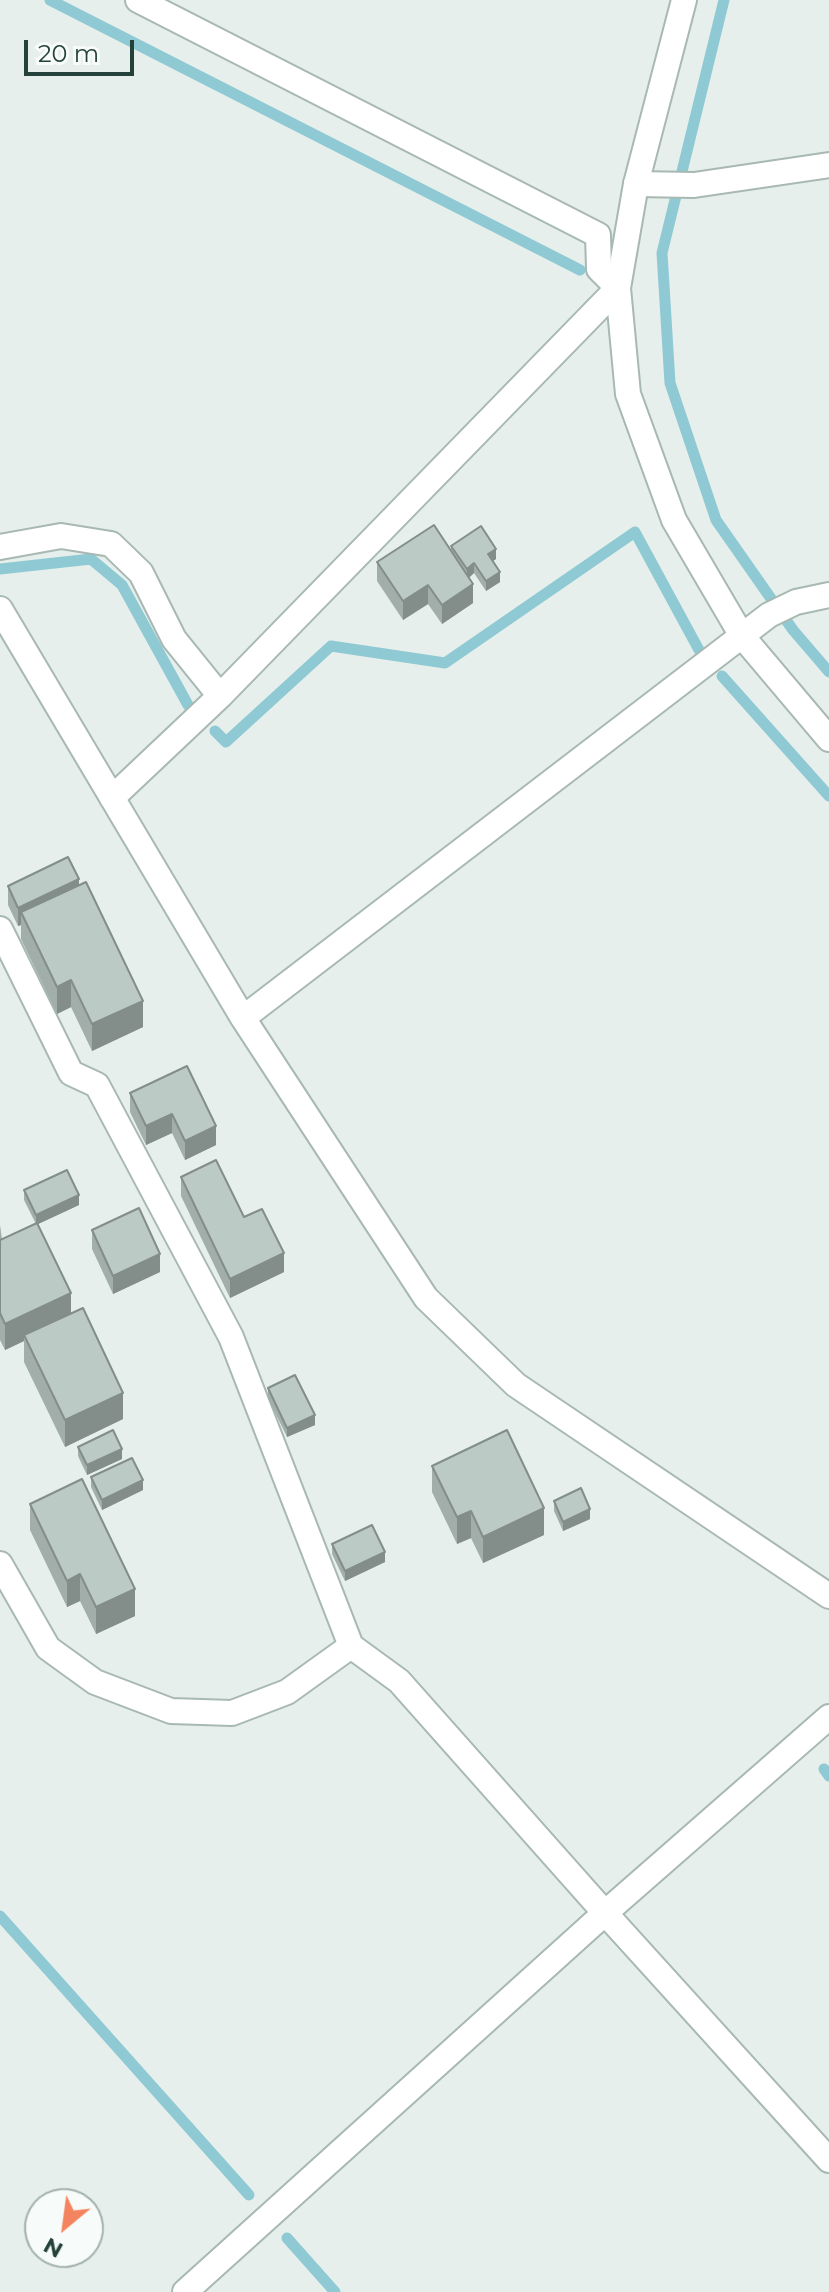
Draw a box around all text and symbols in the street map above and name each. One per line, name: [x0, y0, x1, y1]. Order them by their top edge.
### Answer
scale bar: [28, 24, 138, 74]
text: 20 m: [38, 39, 99, 68]
north arrow: [24, 2188, 104, 2268]
text: N: [39, 2232, 67, 2264]

